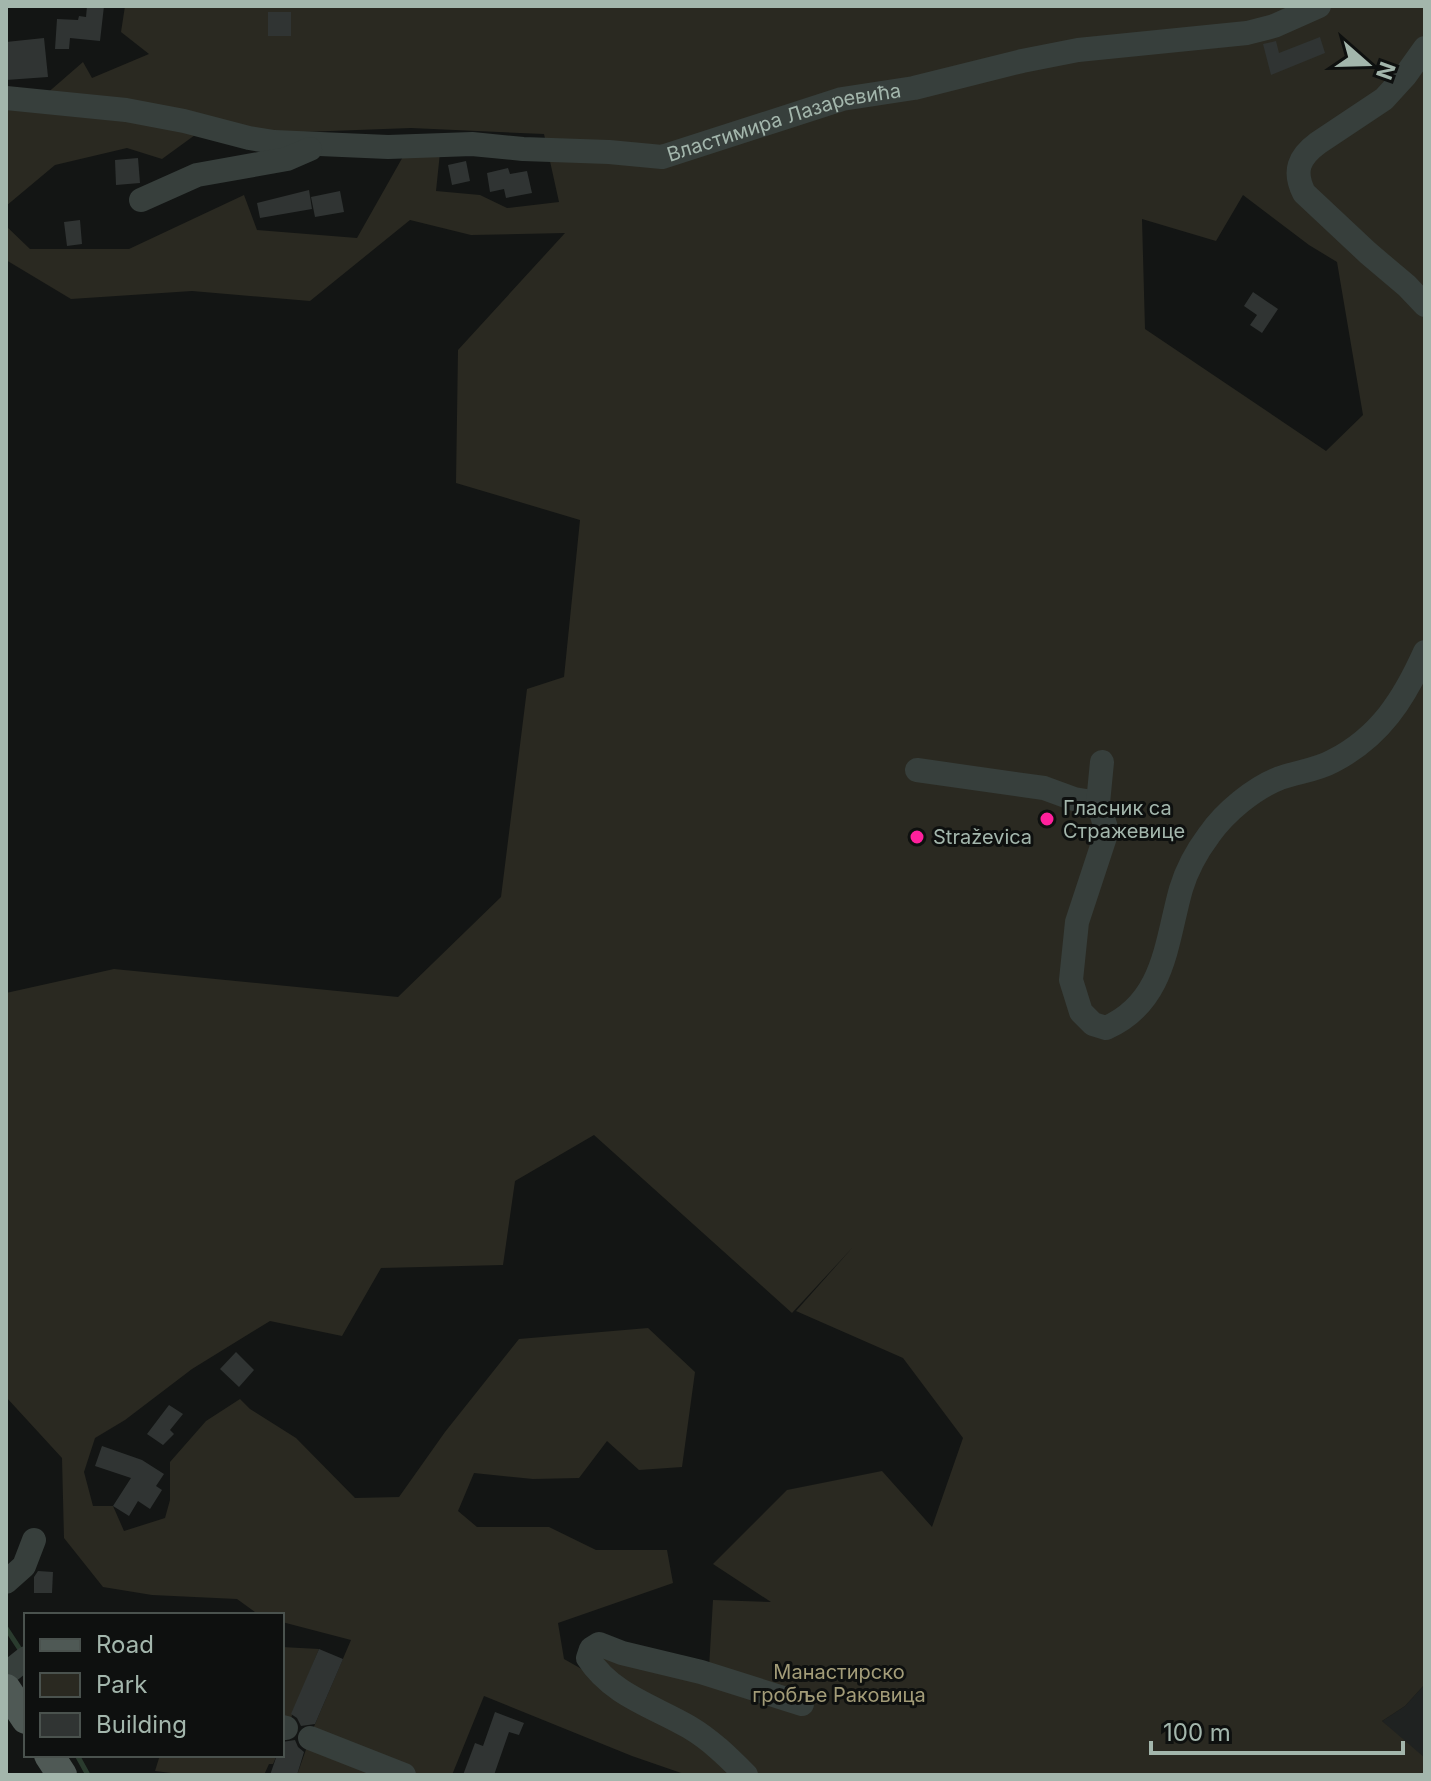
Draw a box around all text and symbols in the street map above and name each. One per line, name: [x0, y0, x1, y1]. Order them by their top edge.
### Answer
north arrow: [1327, 24, 1407, 104]
text: N: [1371, 59, 1401, 83]
street label: Властимира Лазаревића: [664, 78, 903, 167]
place label: Гласник са Стражевице: [1063, 796, 1185, 843]
marker: Гласник са Стражевице: [1038, 810, 1056, 828]
place label: Straževica: [933, 825, 1032, 849]
marker: Straževica: [908, 828, 926, 846]
legend: [24, 1613, 284, 1757]
text: Road: [96, 1630, 154, 1659]
park label: Манастирско гробље Раковица: [752, 1660, 926, 1707]
text: Park: [96, 1670, 147, 1699]
scale bar: [1151, 1705, 1403, 1755]
text: Building: [96, 1710, 187, 1739]
text: 100 m: [1163, 1718, 1231, 1747]

